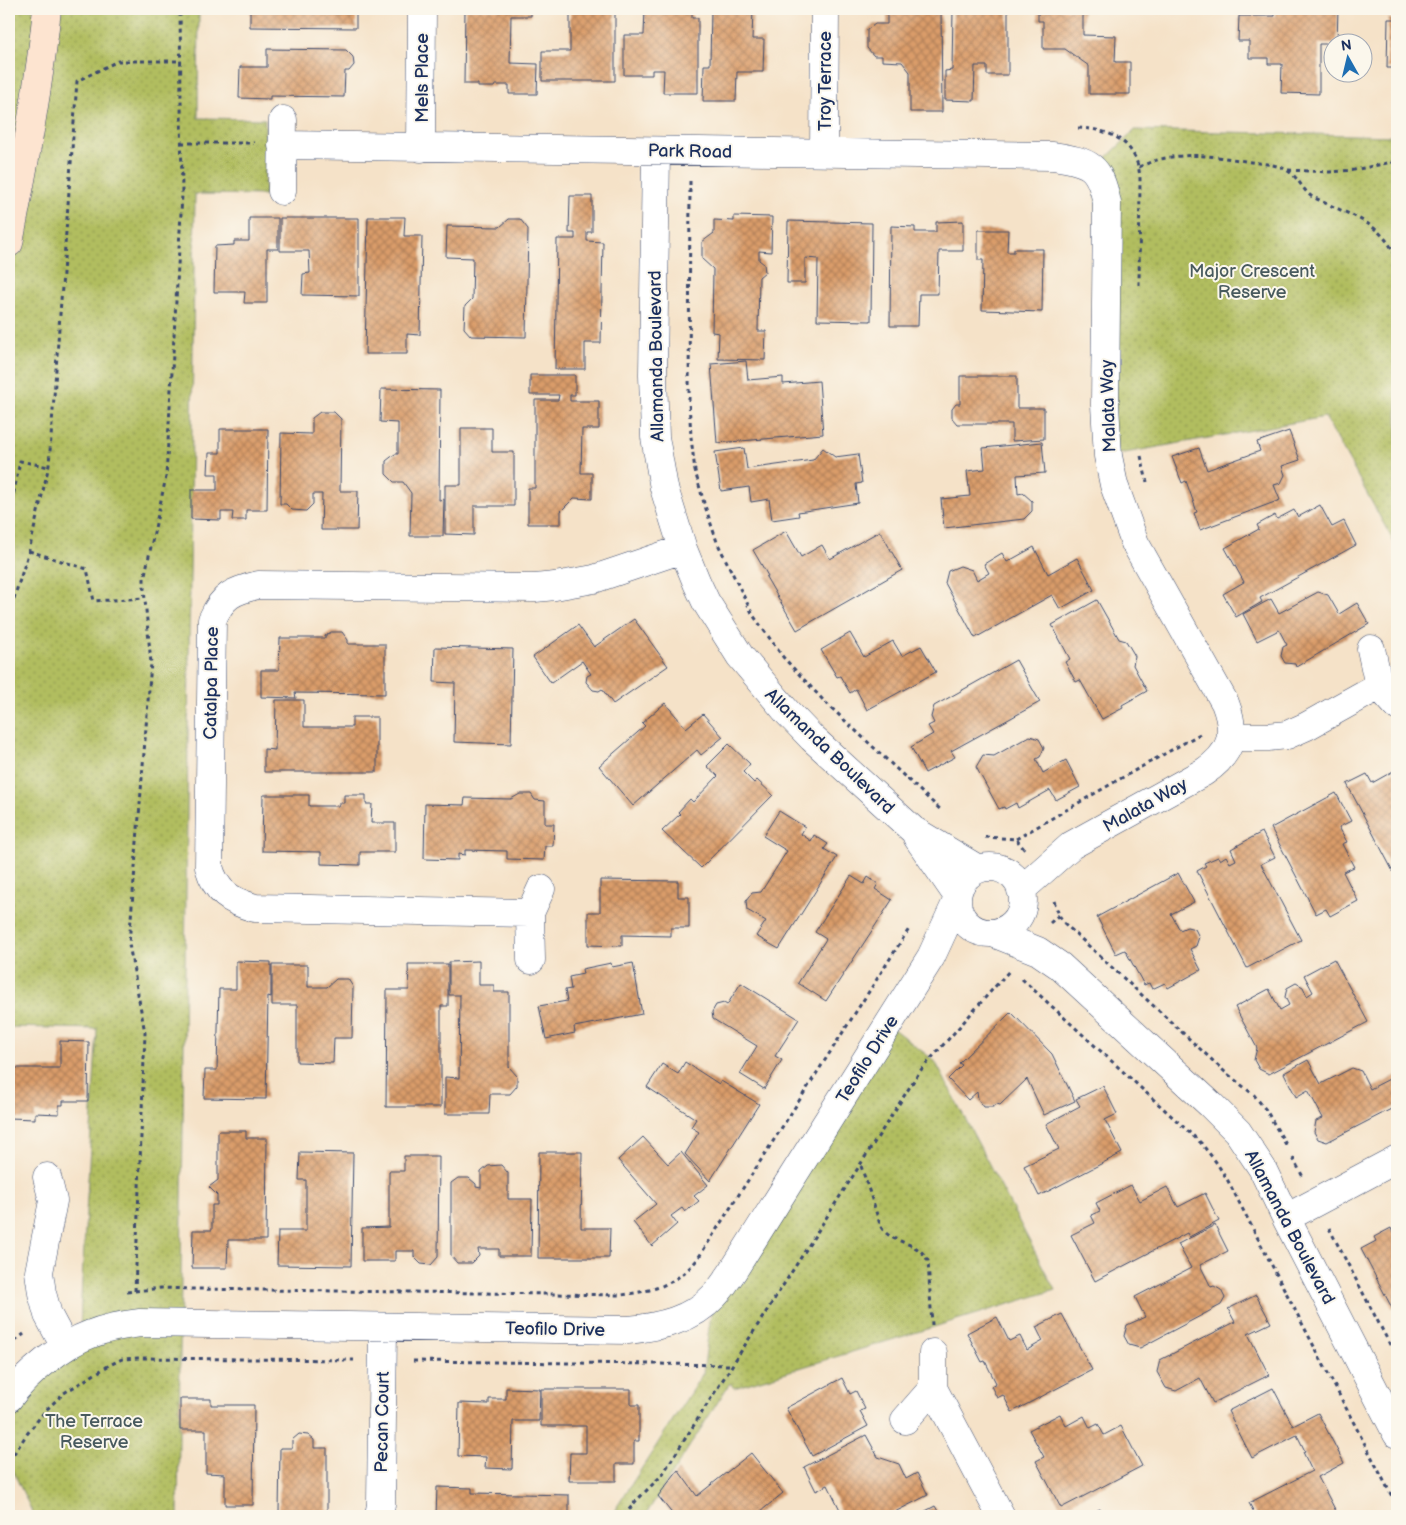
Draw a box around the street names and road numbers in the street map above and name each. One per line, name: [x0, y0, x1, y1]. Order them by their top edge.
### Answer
street label: Troy Terrace: [815, 31, 836, 131]
street label: Mels Place: [412, 33, 433, 123]
street label: Park Road: [648, 140, 732, 163]
street label: Allamanda Boulevard: [645, 270, 668, 442]
street label: Malata Way: [1096, 358, 1121, 453]
street label: Catalpa Place: [200, 626, 223, 740]
street label: Allamanda Boulevard: [761, 684, 899, 819]
street label: Malata Way: [1100, 773, 1192, 837]
street label: Teofilo Drive: [832, 1011, 903, 1107]
street label: Allamanda Boulevard: [1240, 1147, 1339, 1308]
street label: Teofilo Drive: [505, 1318, 605, 1341]
street label: Pecan Court: [371, 1371, 394, 1473]

